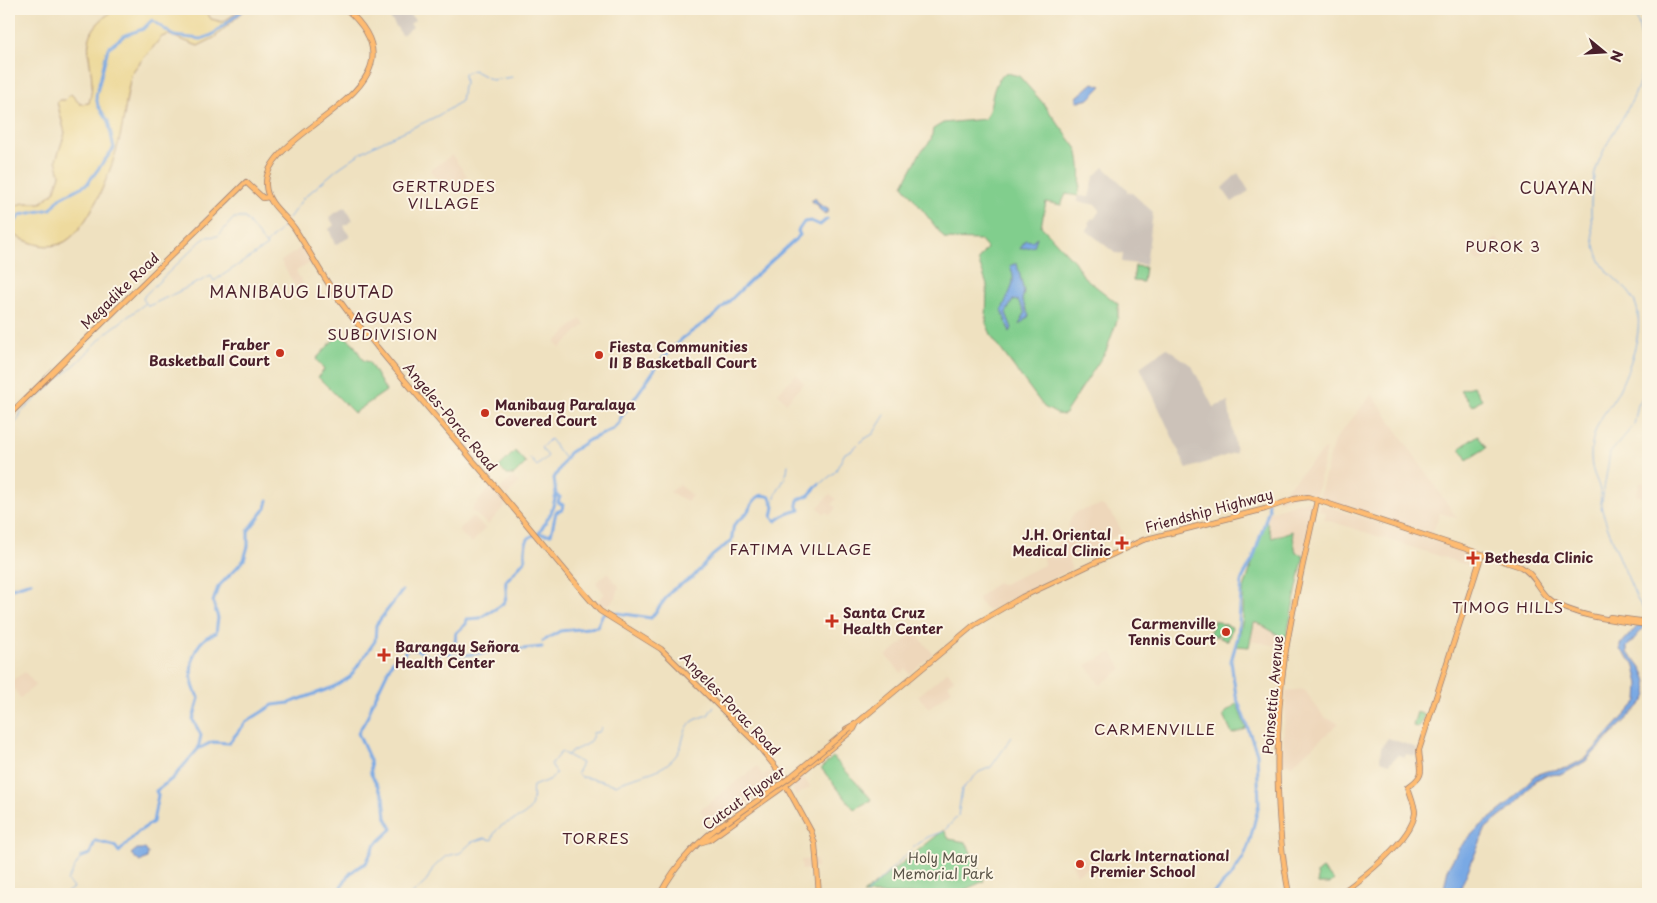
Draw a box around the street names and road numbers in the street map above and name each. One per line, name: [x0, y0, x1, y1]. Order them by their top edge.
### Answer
street label: Megadike Road: [76, 248, 164, 334]
street label: Angeles-Porac Road: [399, 358, 502, 476]
street label: Friendship Highway: [1143, 483, 1275, 538]
street label: Poinsettia Avenue: [1257, 634, 1288, 755]
street label: Angeles-Porac Road: [675, 647, 785, 760]
street label: Cutcut Flyover: [698, 760, 790, 835]

